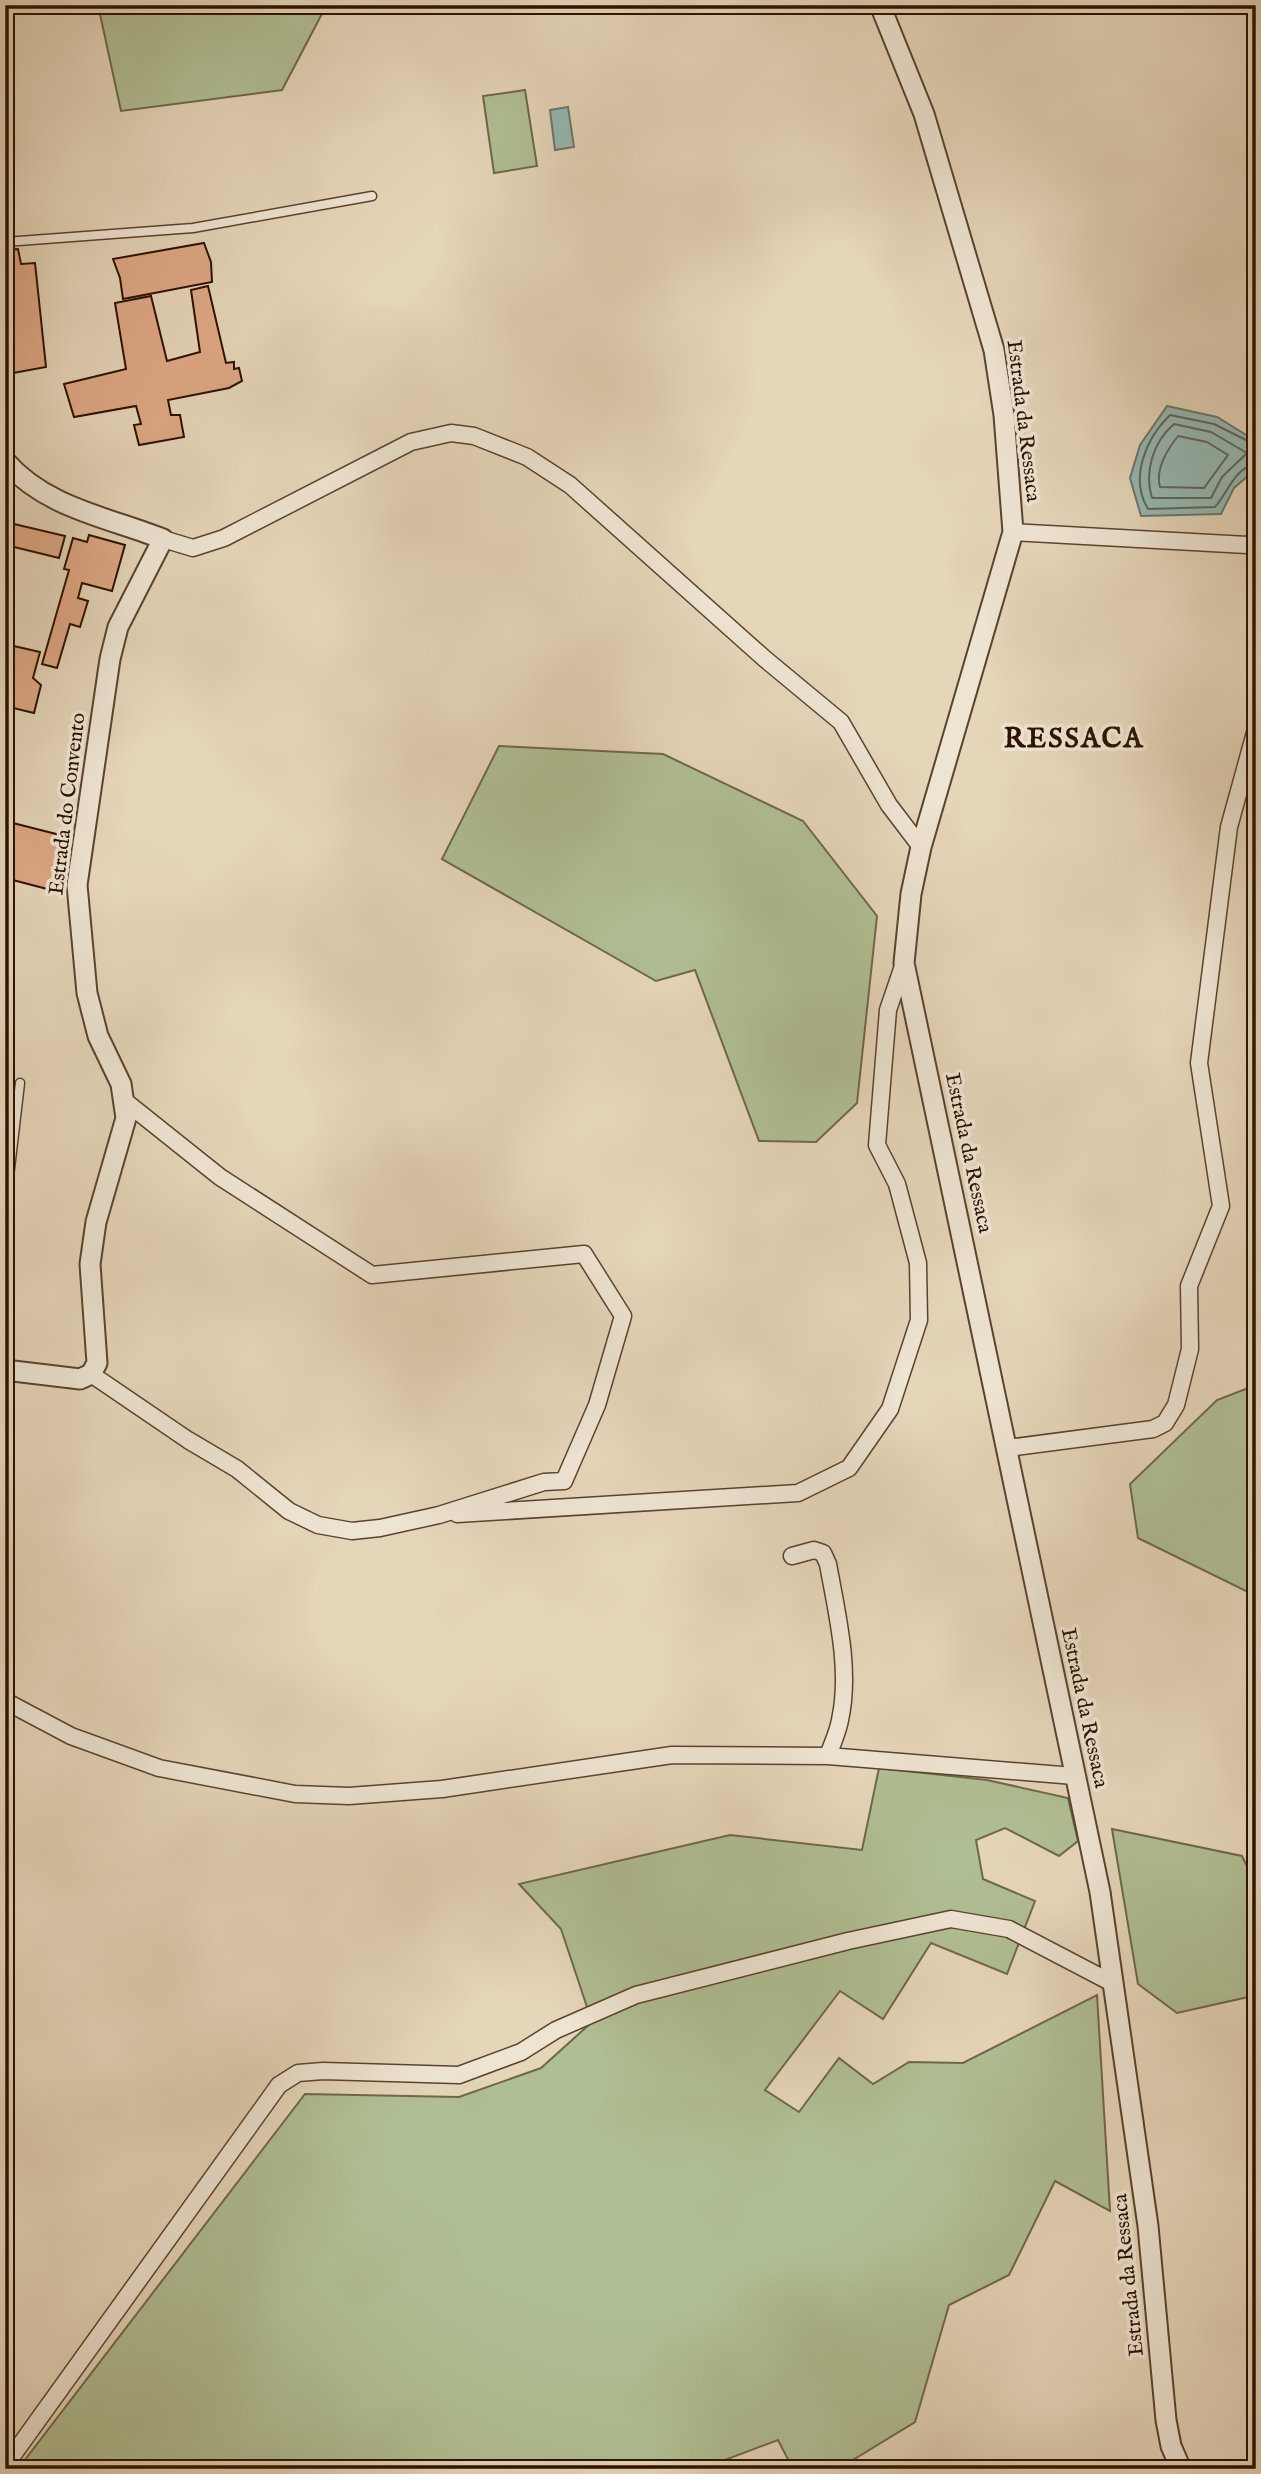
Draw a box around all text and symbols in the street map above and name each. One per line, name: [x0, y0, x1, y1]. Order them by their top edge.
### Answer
street label: Estrada da Ressaca: [1000, 338, 1046, 504]
street label: Estrada do Convento: [43, 711, 93, 897]
district label: RESSACA: [1004, 722, 1144, 757]
street label: Estrada da Ressaca: [938, 1070, 998, 1236]
street label: Estrada da Ressaca: [1054, 1625, 1114, 1791]
street label: Estrada da Ressaca: [1107, 2192, 1151, 2358]

